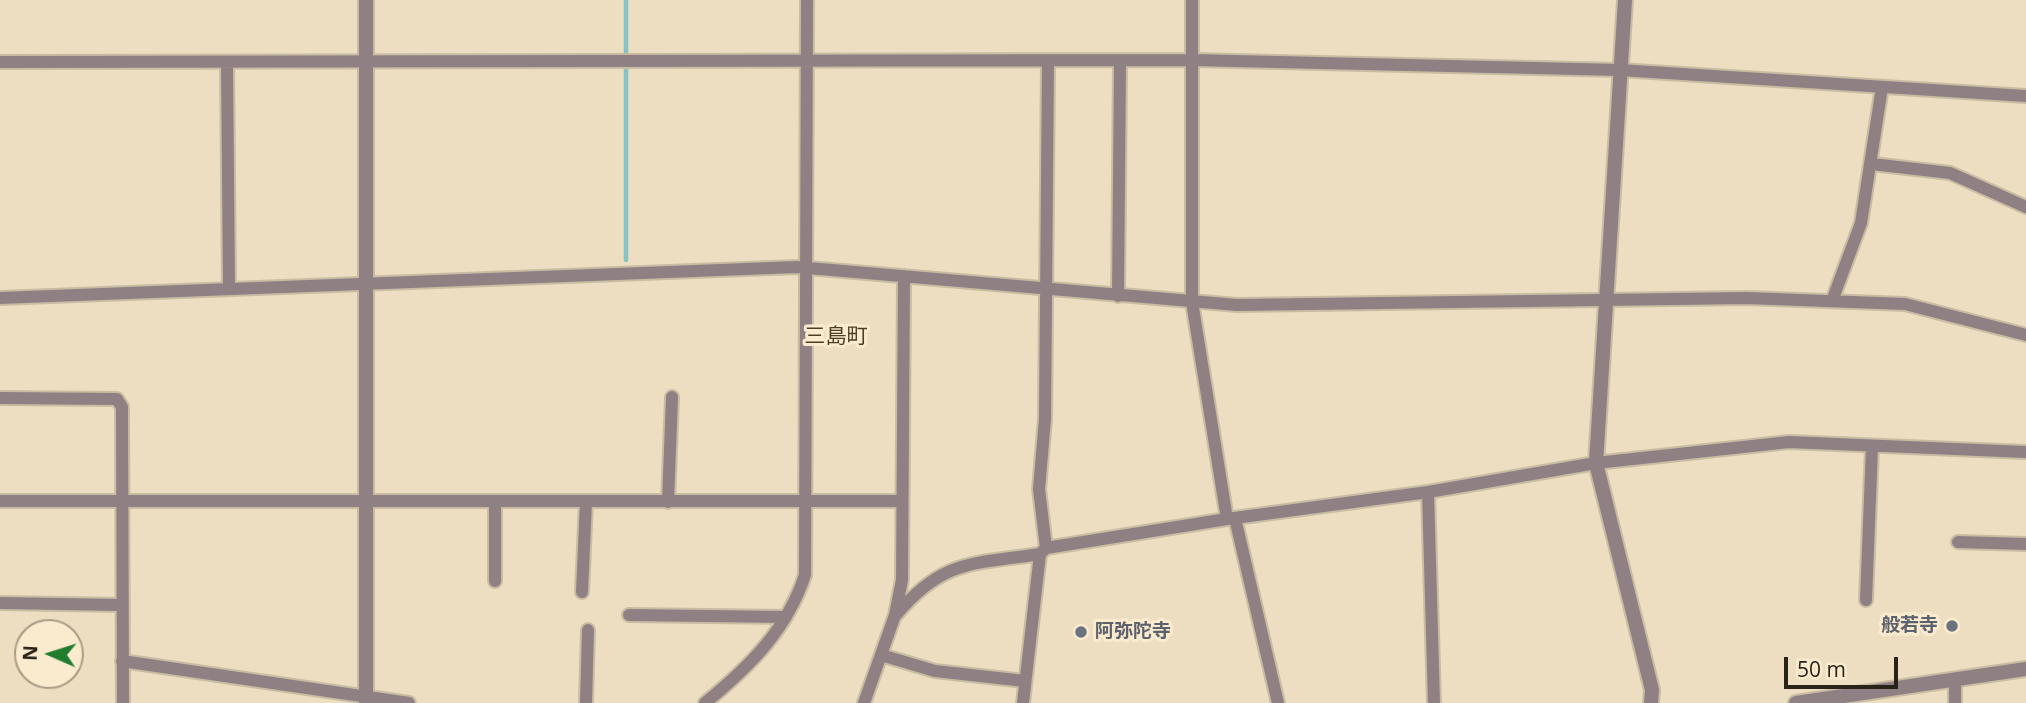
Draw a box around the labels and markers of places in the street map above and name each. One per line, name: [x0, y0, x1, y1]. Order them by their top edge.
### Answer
place label: 般若寺: [1881, 615, 1938, 637]
marker: 般若寺: [1944, 618, 1960, 634]
place label: 阿弥陀寺: [1095, 621, 1171, 643]
marker: 阿弥陀寺: [1073, 624, 1089, 640]

